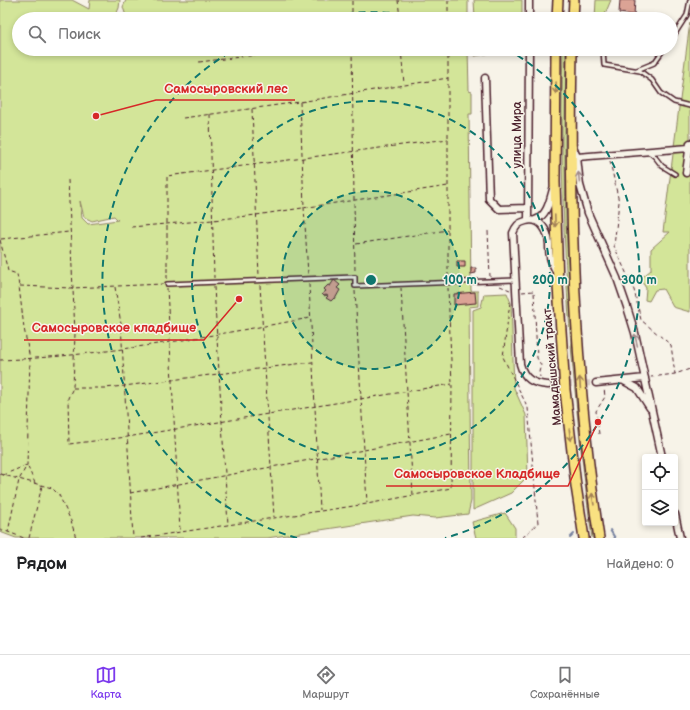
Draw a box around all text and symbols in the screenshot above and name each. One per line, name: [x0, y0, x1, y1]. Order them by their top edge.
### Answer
search box: [12, 12, 678, 56]
icon: search: [26, 23, 48, 45]
text: Поиск: [58, 25, 101, 44]
callout: Самосыровский лес: [156, 75, 295, 100]
text: Самосыровский лес: [164, 81, 288, 97]
one-way arrow: [552, 81, 560, 94]
street label: улица Мира: [510, 101, 525, 169]
one-way arrow: [576, 172, 583, 185]
one-way arrow: [551, 214, 559, 227]
centre of rings: [364, 273, 378, 287]
text: 100 m: [443, 273, 477, 288]
text: 200 m: [532, 273, 568, 288]
text: 300 m: [621, 273, 657, 288]
street label: Мамадышский тракт: [540, 307, 565, 426]
callout: Самосыровское кладбище: [24, 315, 204, 340]
text: Самосыровское кладбище: [32, 320, 196, 336]
one-way arrow: [632, 334, 640, 347]
one-way arrow: [577, 377, 584, 390]
one-way arrow: [566, 428, 574, 441]
map controls: [642, 454, 678, 526]
button: locate: [642, 454, 678, 490]
callout: Самосыровское Кладбище: [386, 461, 568, 486]
text: Самосыровское Кладбище: [394, 466, 560, 482]
button: layers: [642, 490, 678, 526]
one-way arrow: [589, 493, 597, 506]
text: Рядом: [16, 554, 67, 574]
text: Найдено: 0: [606, 556, 674, 572]
tab: Карта: [90, 664, 121, 701]
tab: Маршрут: [302, 664, 349, 701]
tab: Сохранённые: [530, 664, 600, 701]

